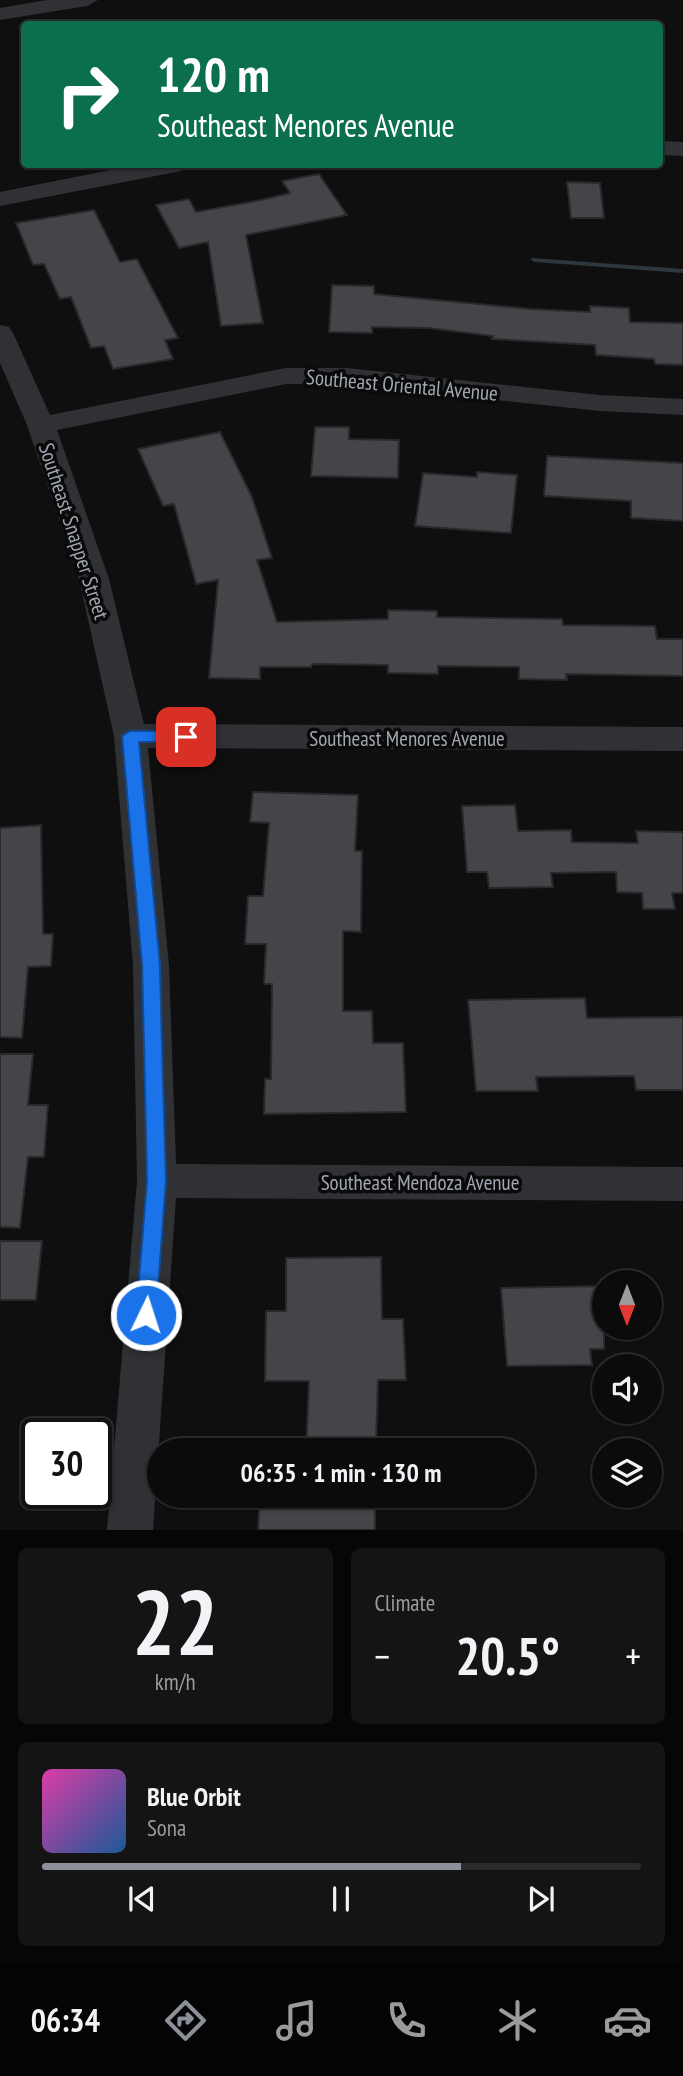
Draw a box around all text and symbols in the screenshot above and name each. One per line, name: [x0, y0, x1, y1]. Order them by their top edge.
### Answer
text: 120 m: [157, 42, 270, 106]
icon: right: [42, 49, 133, 140]
text: Southeast Menores Avenue: [157, 104, 455, 146]
street label: Southeast Oriental Avenue: [305, 363, 499, 407]
street label: Southeast Snapper Street: [33, 439, 115, 623]
pin: [156, 707, 216, 767]
icon: arrive: [167, 718, 205, 756]
street label: Southeast Menores Avenue: [309, 725, 505, 752]
street label: Southeast Mendoza Avenue: [321, 1169, 519, 1196]
north arrow: [592, 1270, 662, 1340]
map controls: [592, 1270, 662, 1508]
position arrow: [109, 1278, 183, 1352]
button: sound: [592, 1354, 662, 1424]
speed limit sign: 30: [21, 1418, 112, 1509]
button: layers: [592, 1438, 662, 1508]
text: 06:35 · 1 min · 130 m: [241, 1456, 441, 1489]
text: 22: [132, 1562, 219, 1680]
text: Climate: [375, 1588, 435, 1617]
text: 20.5°: [455, 1622, 560, 1689]
text: −: [375, 1631, 390, 1680]
text: +: [625, 1631, 641, 1680]
text: km/h: [155, 1667, 196, 1696]
text: Blue Orbit: [147, 1780, 241, 1813]
text: Sona: [147, 1813, 186, 1842]
icon: previous: [123, 1880, 161, 1918]
icon: pause: [322, 1880, 360, 1918]
icon: next: [522, 1880, 560, 1918]
icon: directions: [161, 1996, 210, 2045]
icon: music: [272, 1996, 321, 2045]
icon: phone: [382, 1996, 431, 2045]
icon: climate: [493, 1996, 542, 2045]
icon: car: [603, 1996, 652, 2045]
text: 06:34: [31, 1999, 100, 2041]

